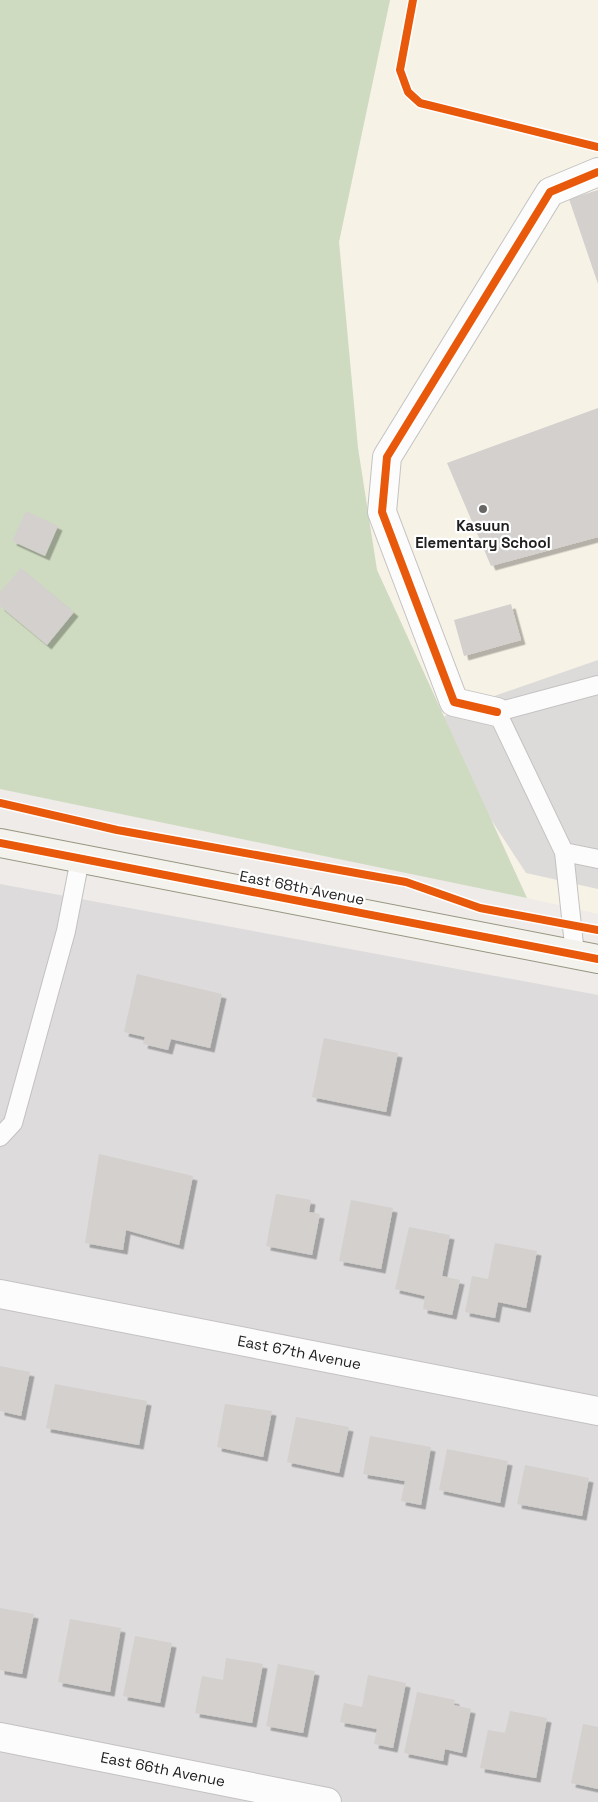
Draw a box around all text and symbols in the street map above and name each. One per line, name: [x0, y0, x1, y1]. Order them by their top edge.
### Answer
marker: Kasuun Elementary School: [477, 503, 489, 515]
place label: Kasuun Elementary School: [415, 516, 551, 552]
street label: East 68th Avenue: [238, 866, 366, 909]
street label: East 67th Avenue: [236, 1331, 363, 1373]
street label: East 66th Avenue: [99, 1747, 227, 1791]

